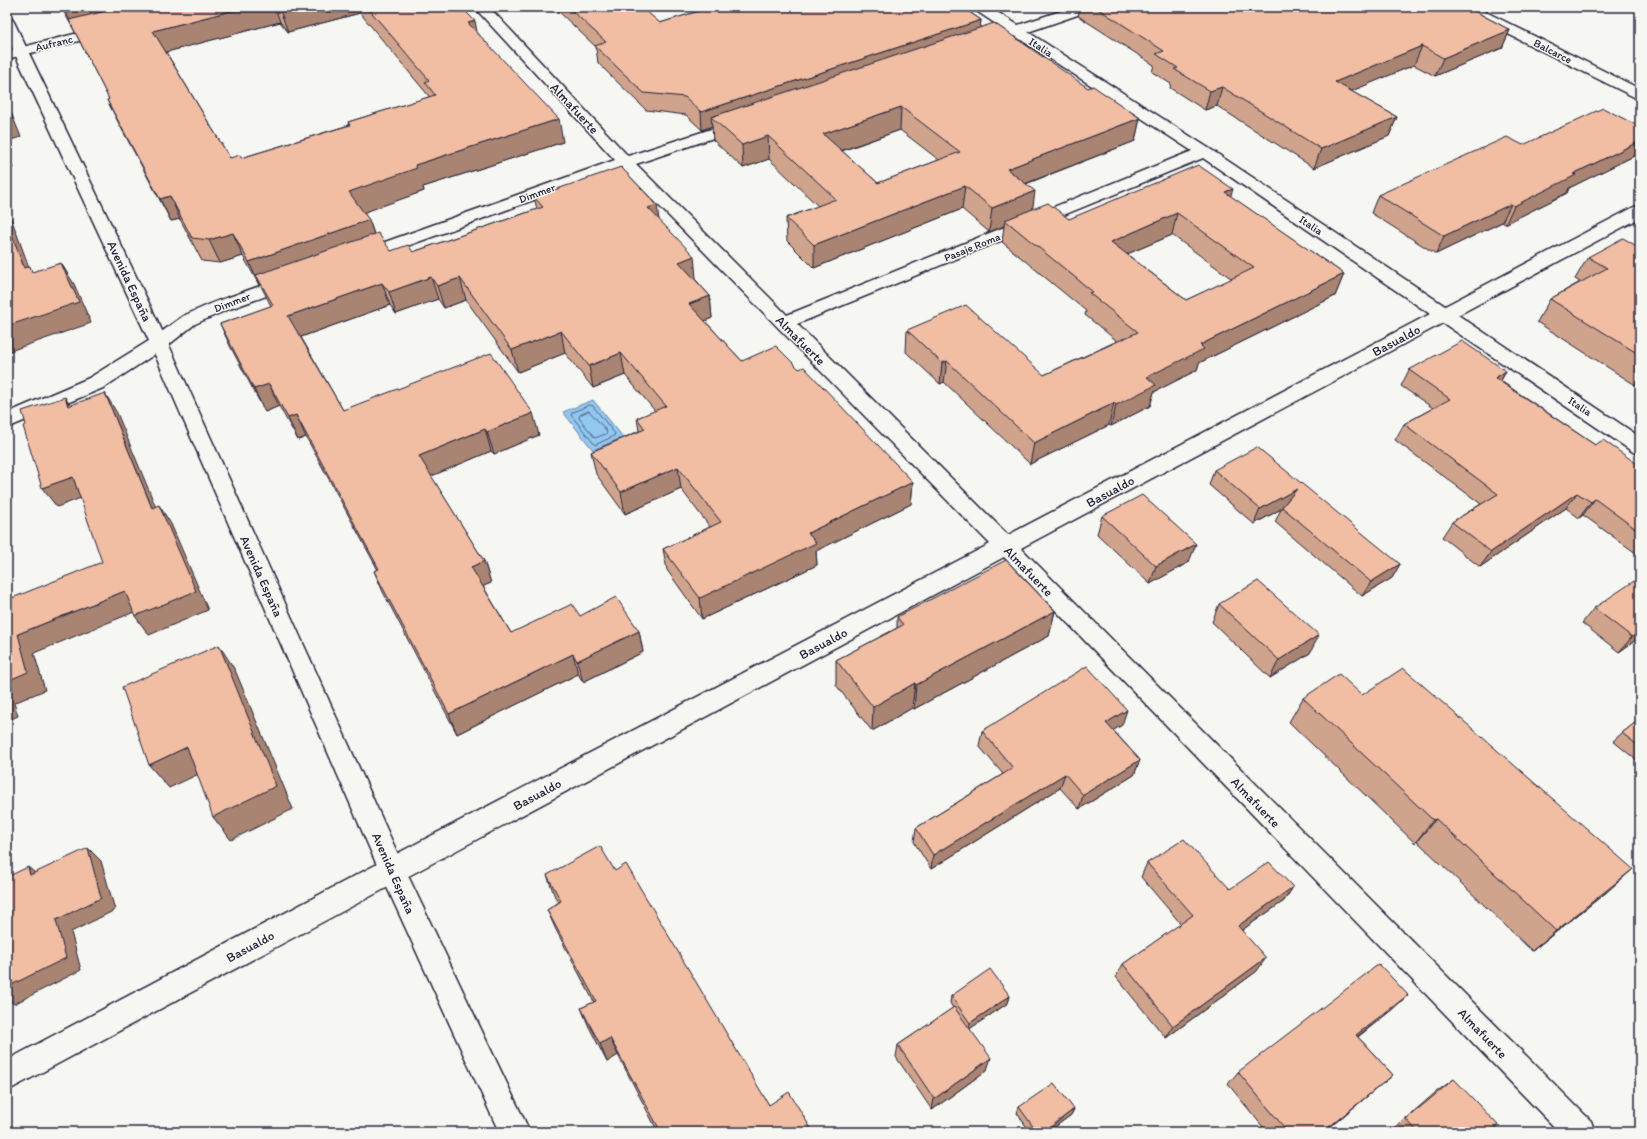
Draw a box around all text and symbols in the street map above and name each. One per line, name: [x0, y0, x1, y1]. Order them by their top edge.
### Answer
street label: Aufranc: [34, 33, 74, 54]
street label: Italia: [1026, 35, 1055, 60]
street label: Balcarce: [1531, 36, 1574, 67]
street label: Almafuerte: [547, 80, 602, 137]
street label: Dimmer: [517, 181, 558, 206]
street label: Italia: [1296, 213, 1325, 238]
street label: Pasaje Roma: [942, 230, 1003, 265]
street label: Avenida España: [104, 239, 155, 324]
street label: Dimmer: [212, 289, 253, 315]
street label: Almafuerte: [773, 313, 828, 368]
street label: Basualdo: [1370, 321, 1423, 359]
street label: Italia: [1565, 394, 1594, 419]
street label: Basualdo: [1084, 472, 1137, 510]
street label: Avenida España: [237, 533, 286, 620]
street label: Almafuerte: [1001, 543, 1056, 599]
street label: Basualdo: [797, 624, 850, 662]
street label: Almafuerte: [1228, 774, 1283, 830]
street label: Basualdo: [511, 775, 564, 813]
street label: Avenida España: [369, 830, 418, 917]
street label: Basualdo: [224, 927, 277, 965]
street label: Almafuerte: [1455, 1005, 1510, 1061]

